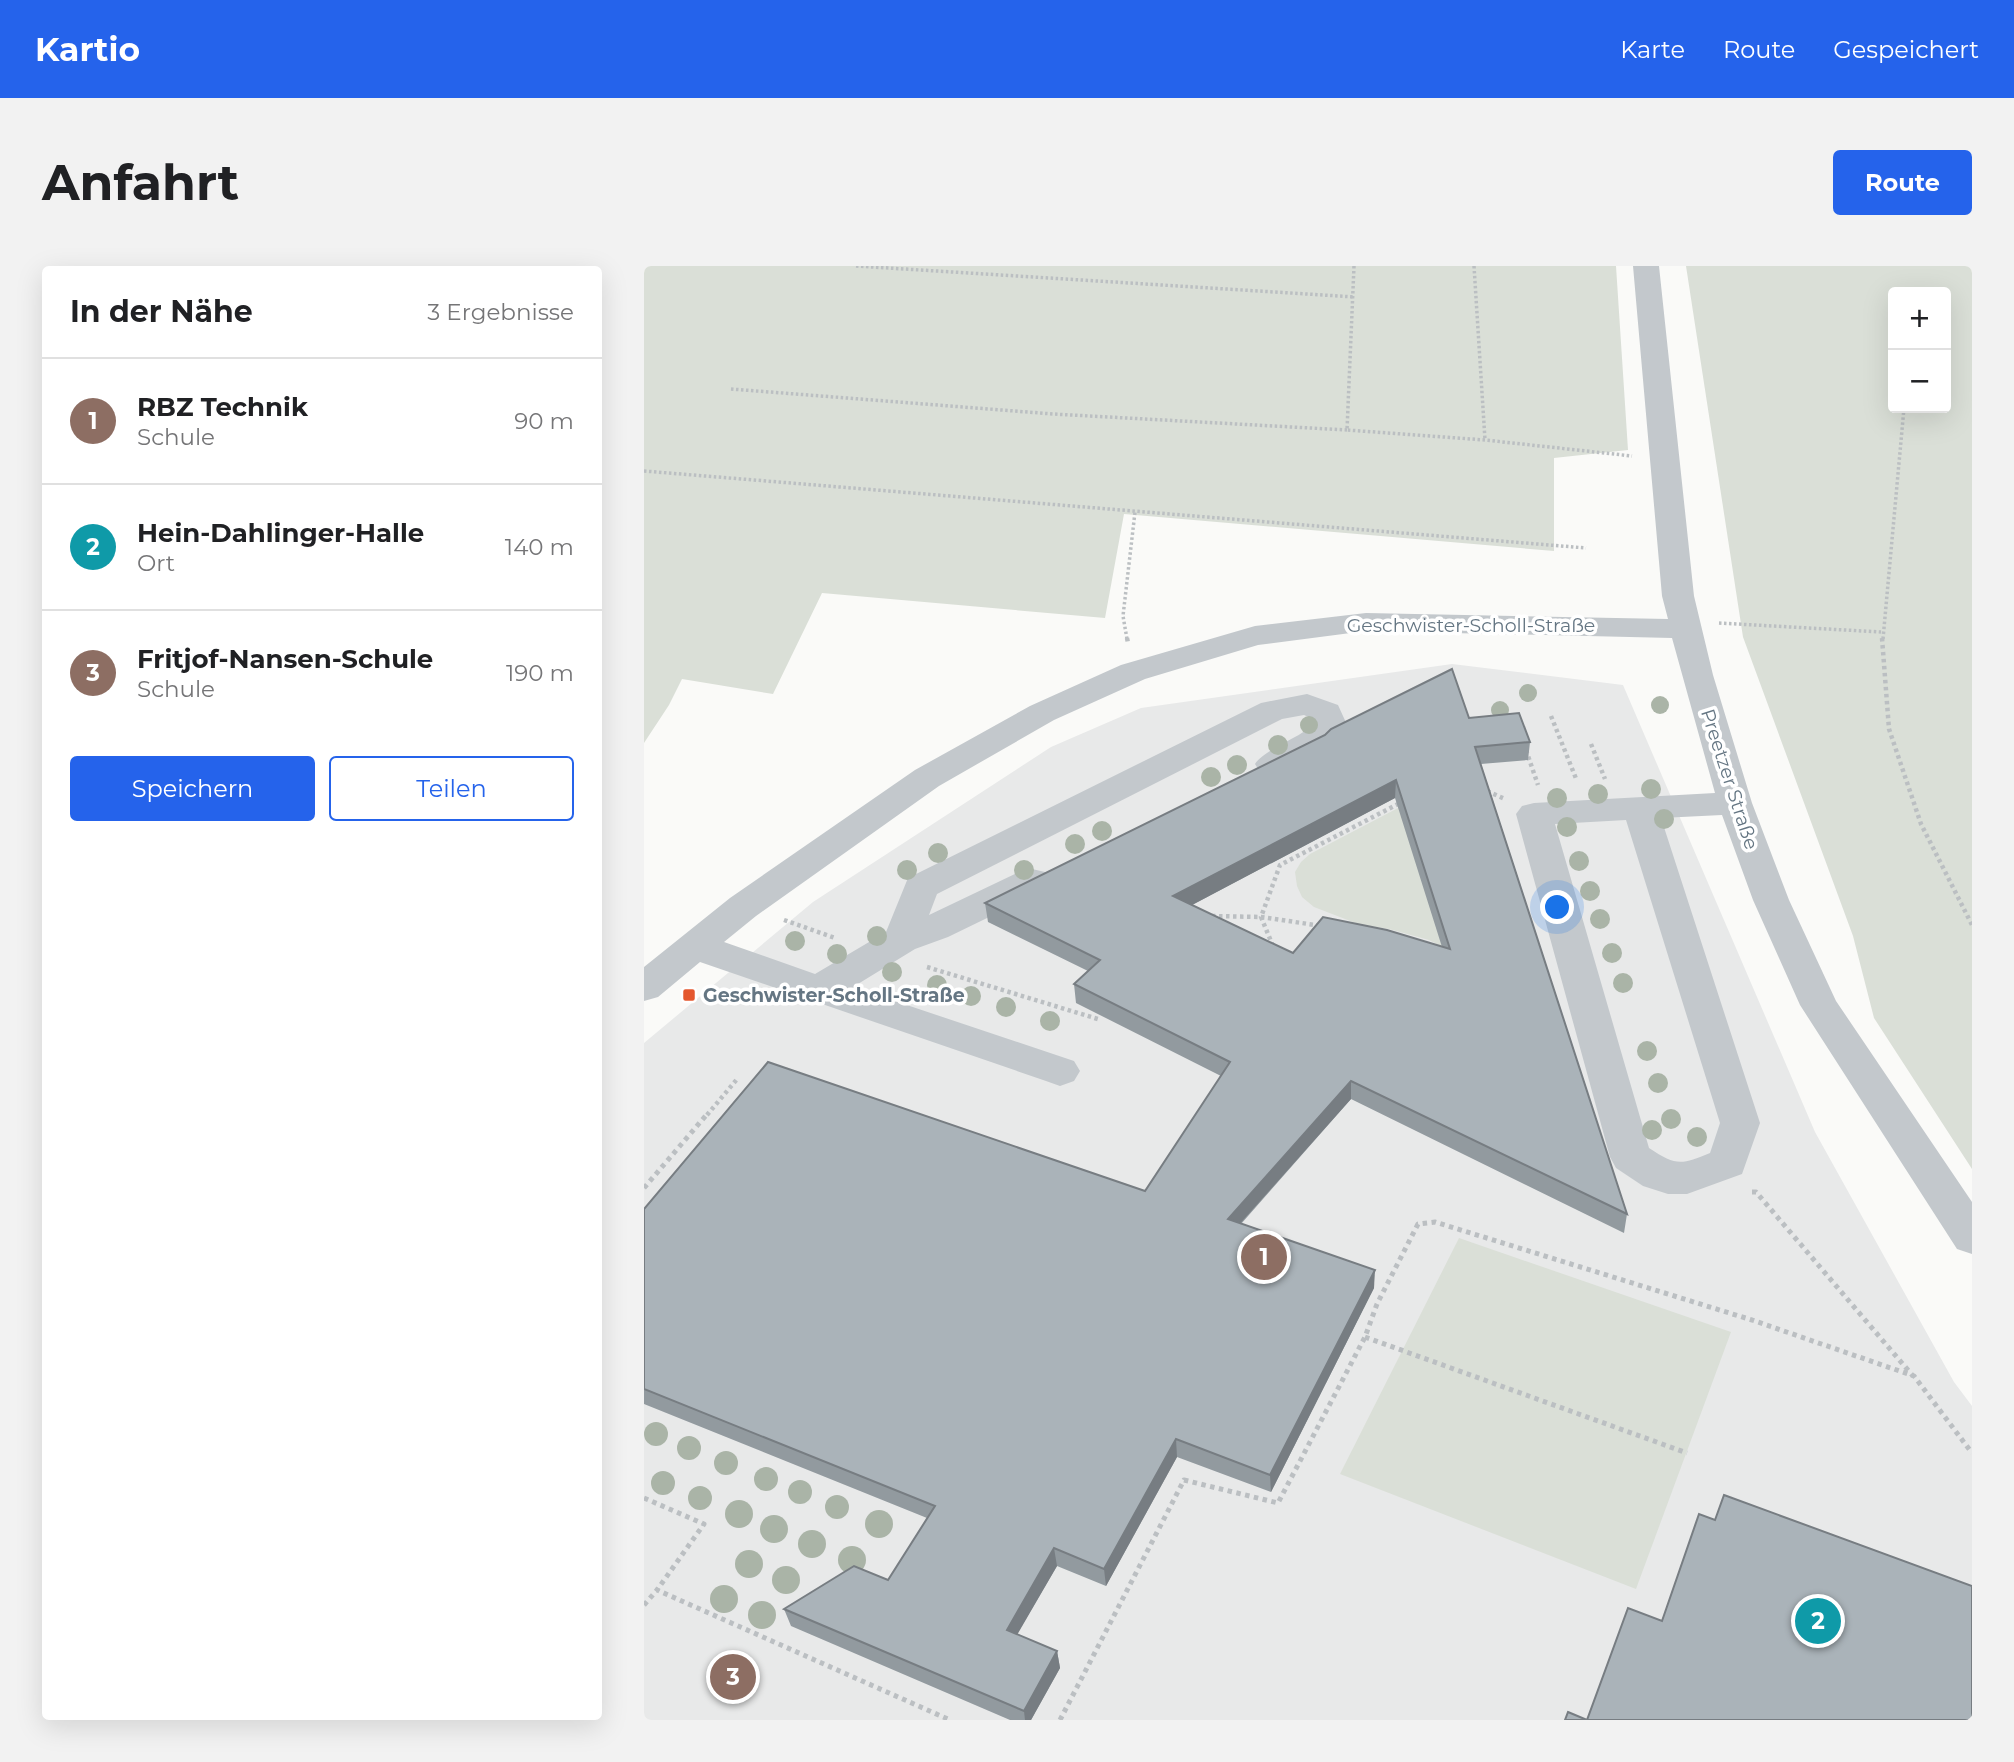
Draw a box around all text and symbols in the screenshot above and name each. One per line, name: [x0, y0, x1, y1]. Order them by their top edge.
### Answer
text: Kartio: [35, 29, 140, 69]
text: Karte: [1620, 35, 1685, 64]
text: Route: [1723, 35, 1795, 64]
text: Gespeichert: [1833, 35, 1979, 64]
button: Route: [1833, 150, 1972, 215]
text: Anfahrt: [42, 153, 239, 212]
map controls: [1888, 287, 1951, 413]
button: +: [1888, 287, 1951, 350]
text: In der Nähe: [70, 293, 253, 330]
text: 3 Ergebnisse: [427, 298, 574, 326]
button: −: [1888, 350, 1951, 413]
text: RBZ Technik: [137, 391, 308, 423]
text: 1: [88, 407, 98, 435]
text: 90 m: [514, 407, 574, 435]
text: Schule: [137, 423, 215, 451]
text: Hein-Dahlinger-Halle: [137, 517, 424, 549]
text: 2: [86, 533, 100, 561]
text: 140 m: [505, 533, 574, 561]
text: Ort: [137, 549, 175, 577]
street label: Geschwister-Scholl-Straße: [1347, 614, 1595, 637]
text: Fritjof-Nansen-Schule: [137, 643, 433, 675]
text: 3: [86, 659, 100, 687]
text: 190 m: [506, 659, 574, 687]
text: Schule: [137, 675, 215, 703]
street label: Preetzer Straße: [1696, 706, 1763, 852]
button: Speichern: [70, 756, 315, 821]
button: Teilen: [329, 756, 574, 821]
your location: [1540, 890, 1574, 924]
place label: Geschwister-Scholl-Straße: [703, 984, 965, 1007]
marker: Geschwister-Scholl-Straße: [681, 987, 697, 1003]
pin: 1: [1241, 1231, 1287, 1283]
pin: 2: [1795, 1595, 1841, 1647]
pin: 3: [710, 1651, 756, 1703]

